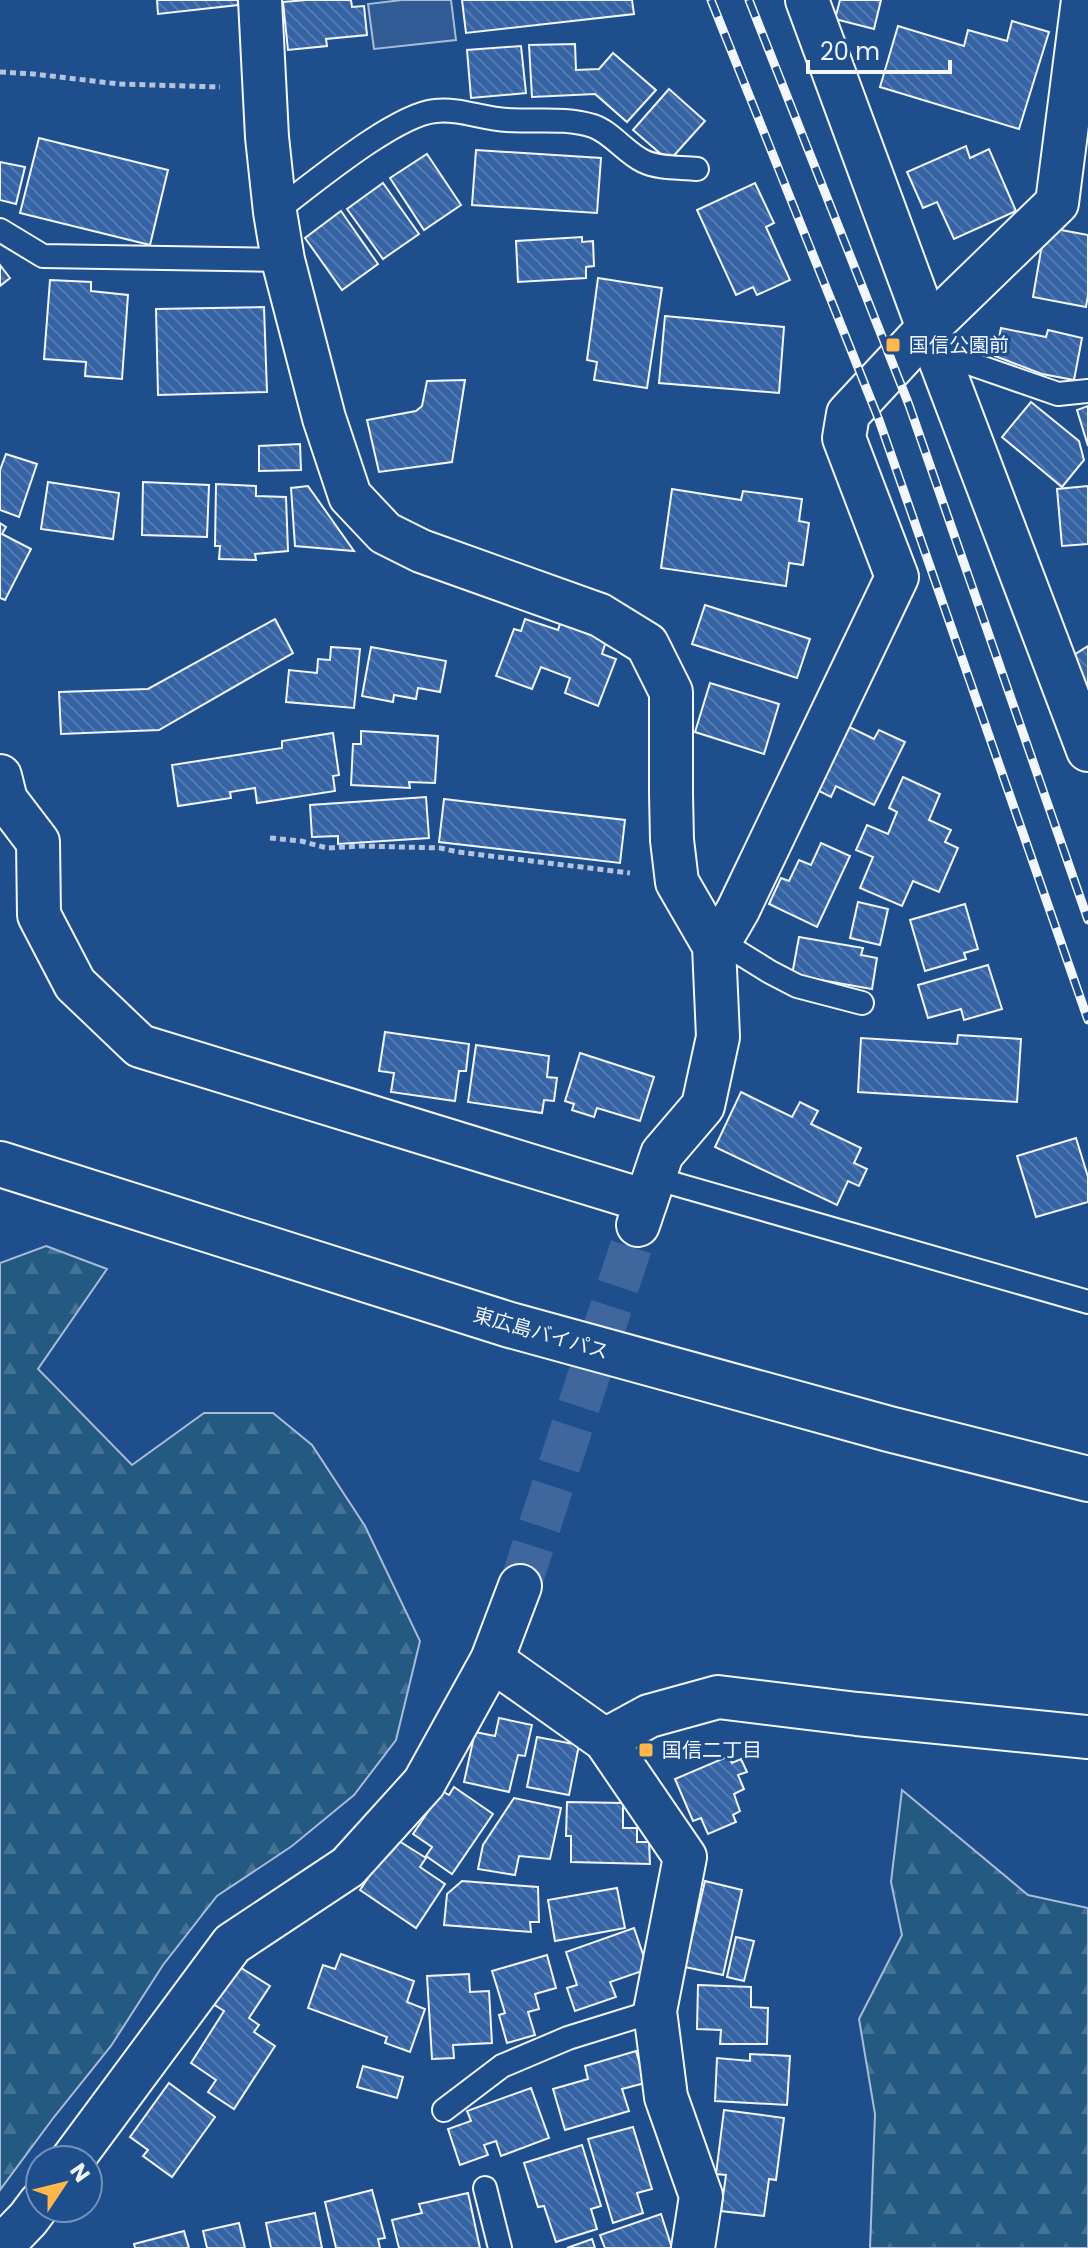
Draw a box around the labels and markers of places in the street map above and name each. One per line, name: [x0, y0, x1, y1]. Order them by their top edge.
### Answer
place label: 国信公園前: [909, 331, 1009, 359]
marker: 国信公園前: [884, 336, 902, 354]
place label: 国信二丁目: [662, 1736, 762, 1764]
marker: 国信二丁目: [637, 1741, 655, 1759]

